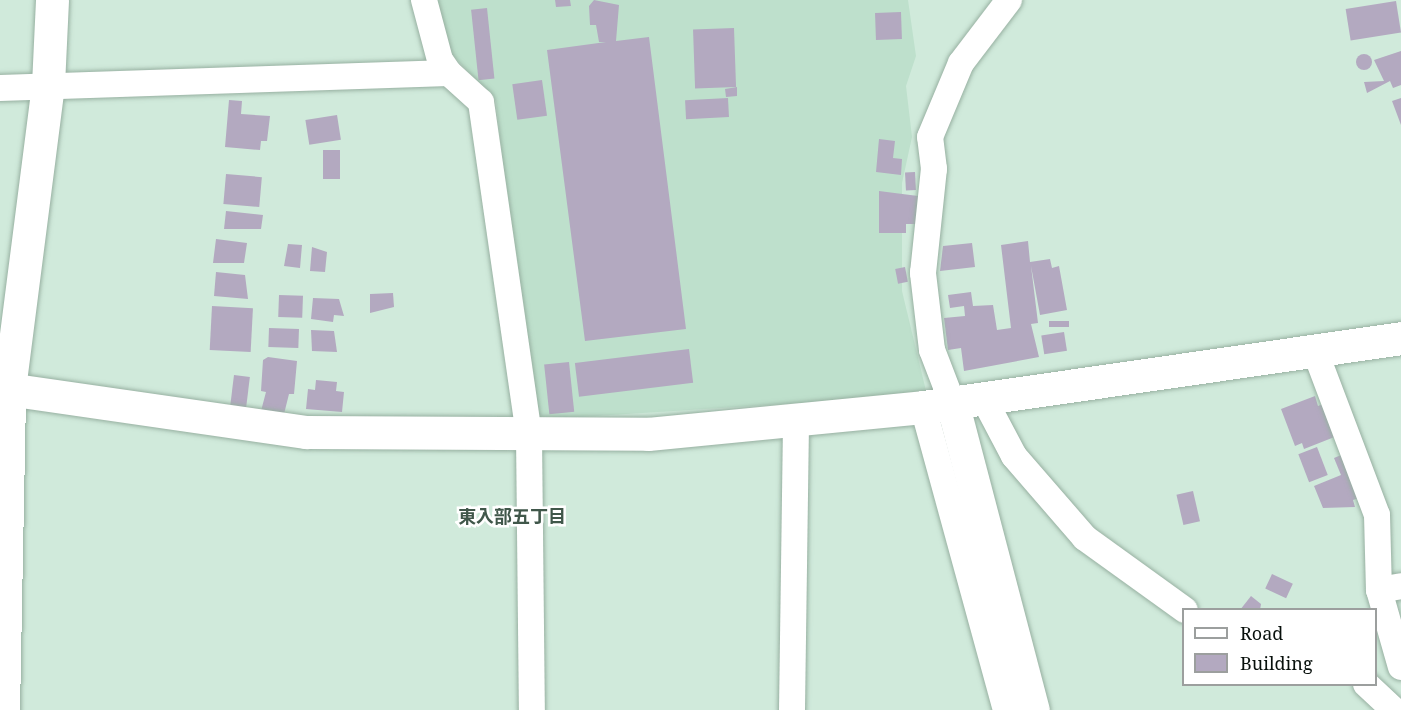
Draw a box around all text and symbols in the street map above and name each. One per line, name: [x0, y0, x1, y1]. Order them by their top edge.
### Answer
district label: 東入部五丁目: [458, 505, 566, 527]
legend: [1182, 608, 1377, 686]
text: Road: [1240, 621, 1283, 645]
text: Building: [1240, 651, 1313, 675]

